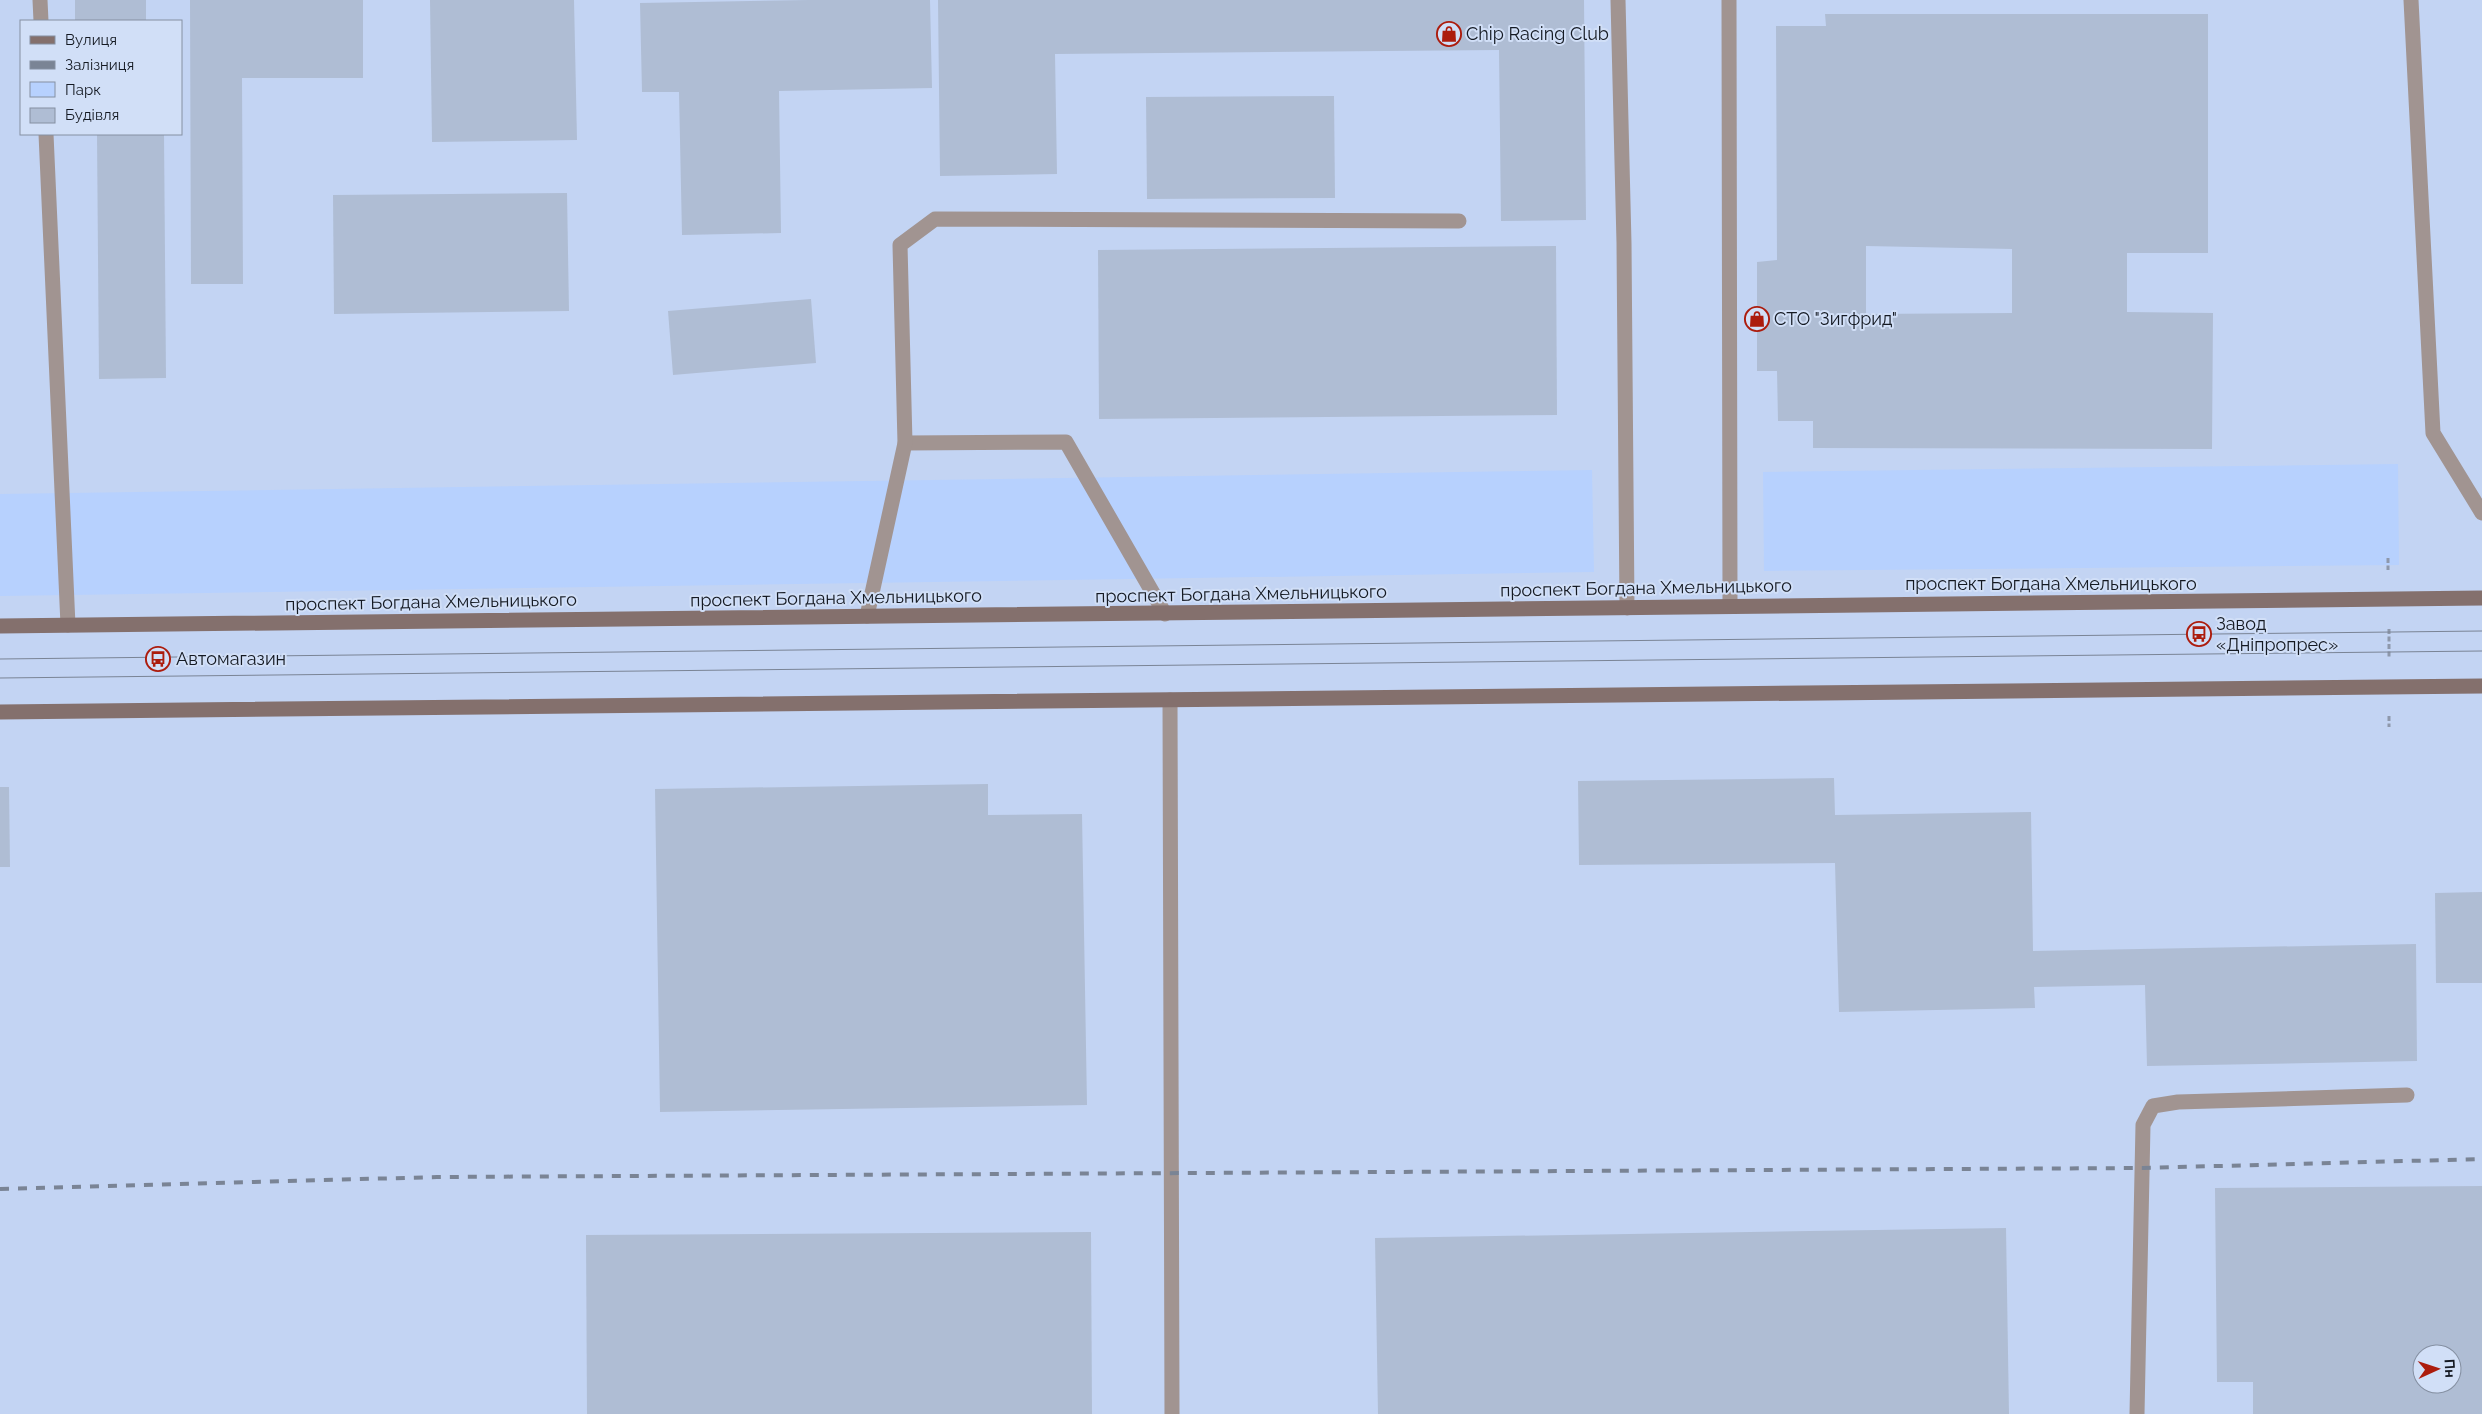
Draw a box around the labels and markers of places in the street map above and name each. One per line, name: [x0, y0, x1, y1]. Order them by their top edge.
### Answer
shop icon: Chip Racing Club: [1436, 21, 1462, 47]
place label: Chip Racing Club: [1466, 23, 1609, 44]
shop icon: СТО "Зигфрид": [1744, 306, 1770, 332]
place label: СТО "Зигфрид": [1774, 308, 1897, 329]
place label: Завод «Дніпропрес»: [2216, 613, 2338, 655]
bus stop icon: Завод «Дніпропрес»: [2186, 621, 2212, 647]
bus stop icon: Автомагазин: [145, 646, 171, 672]
place label: Автомагазин: [176, 648, 286, 669]

